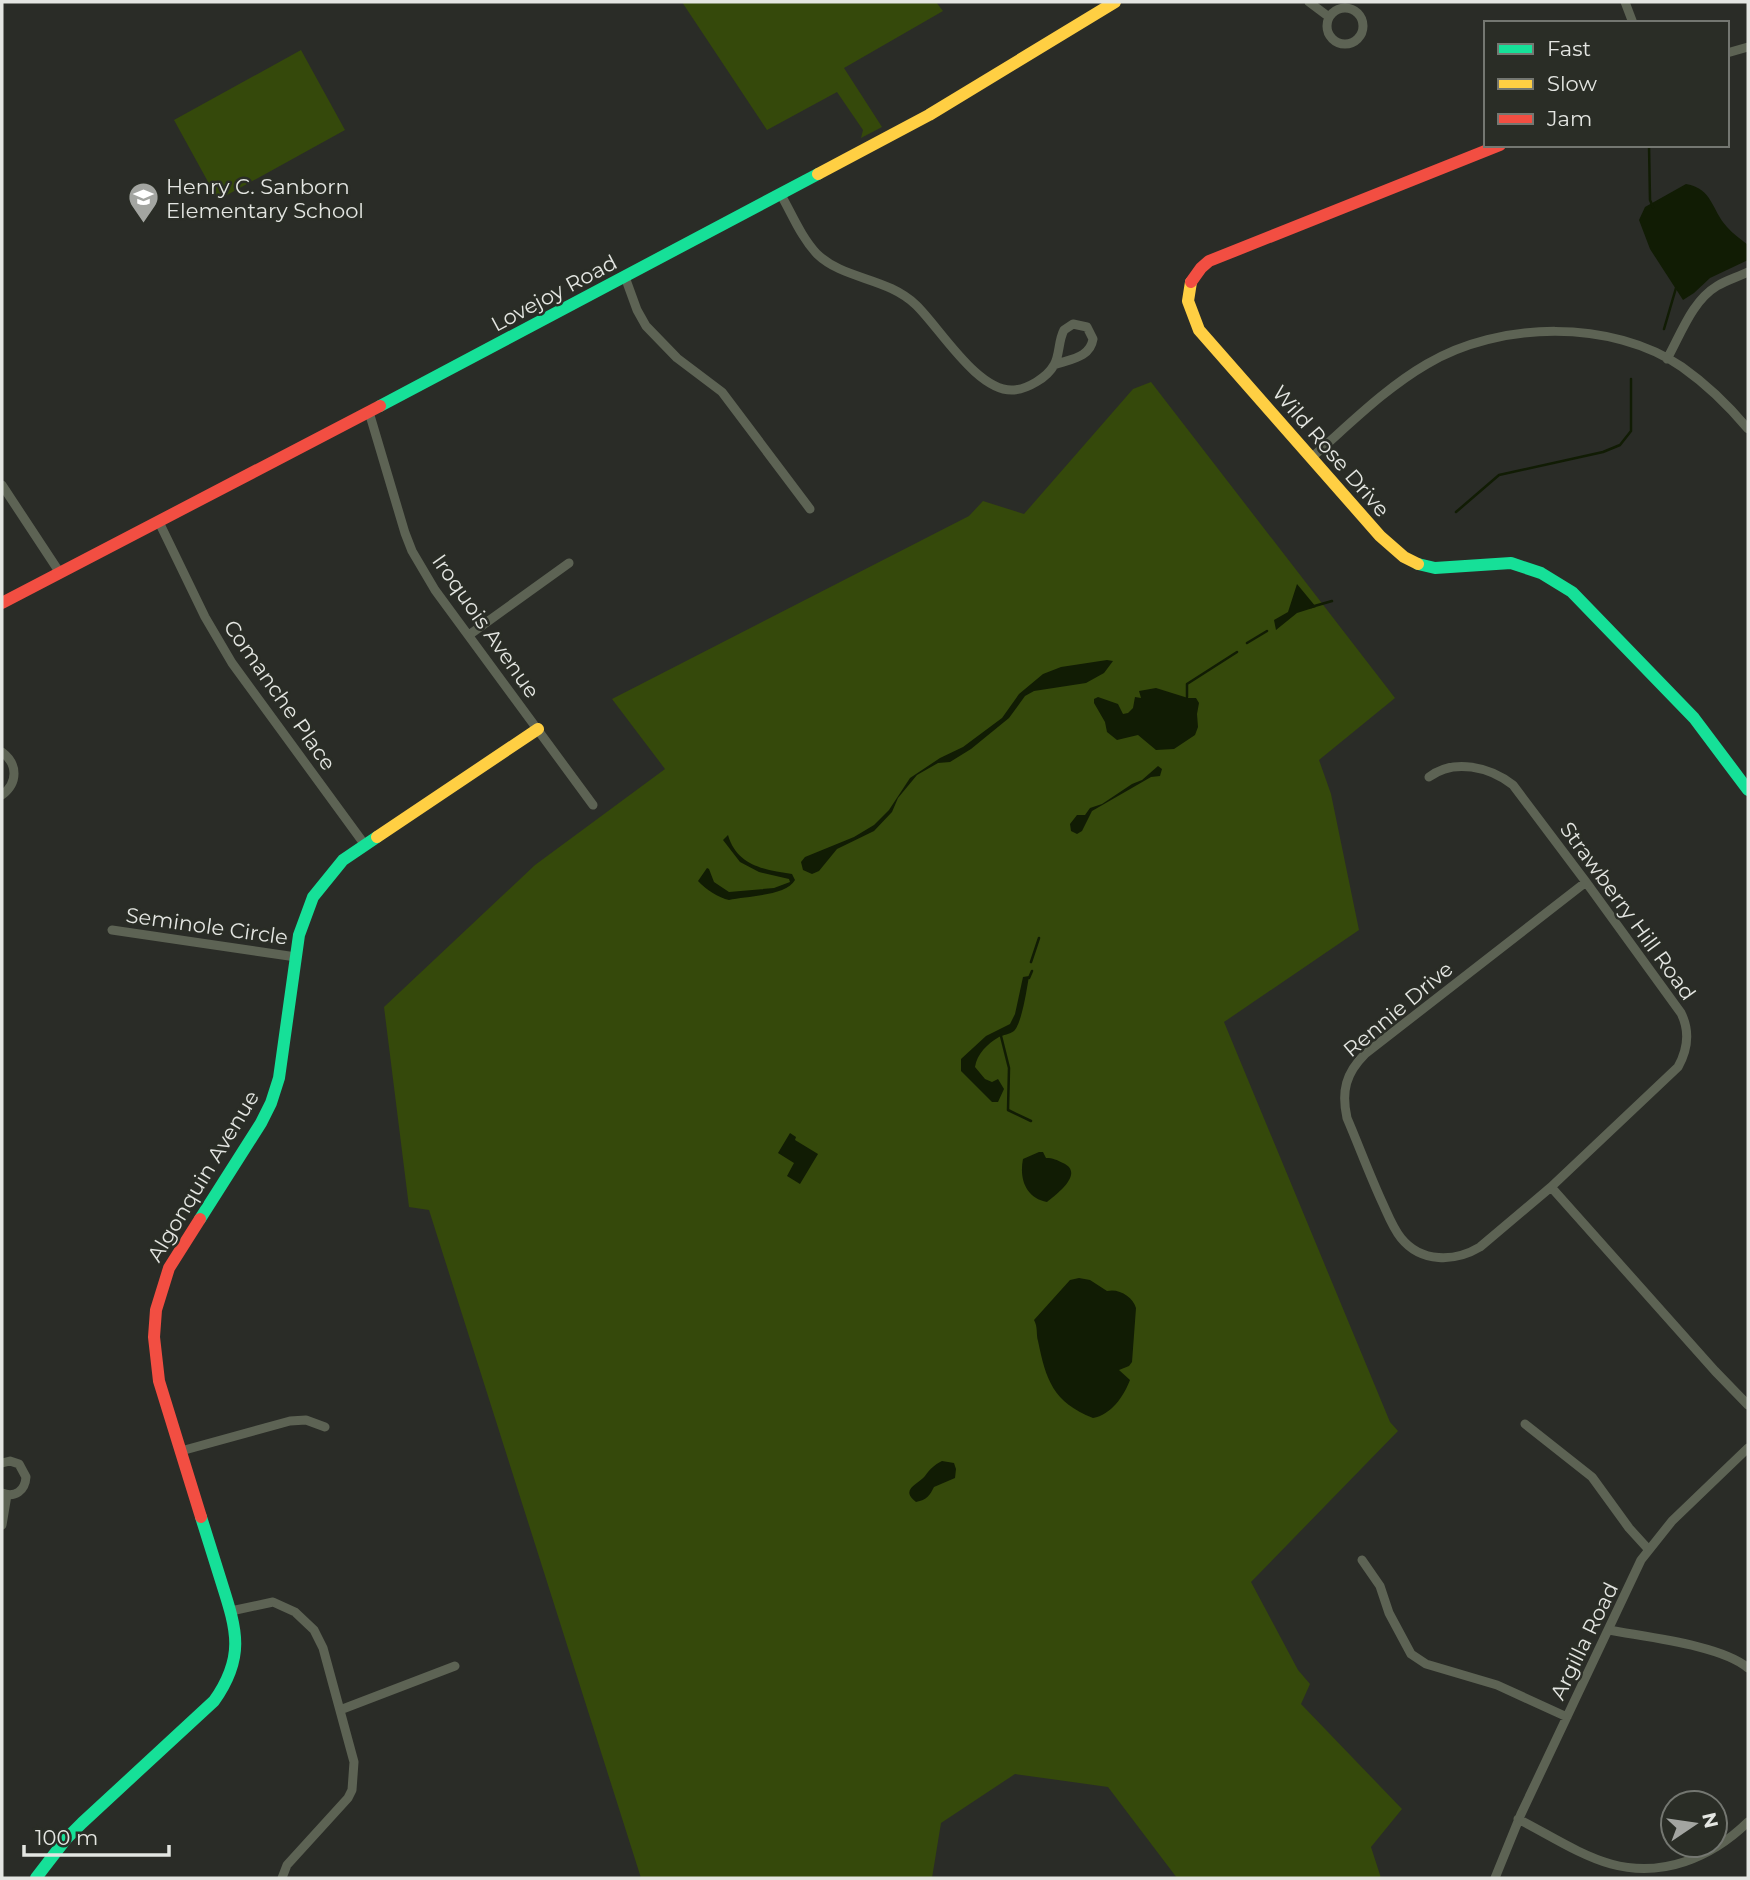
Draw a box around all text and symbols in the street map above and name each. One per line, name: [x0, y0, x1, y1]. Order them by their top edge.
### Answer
legend: [1484, 21, 1729, 147]
text: Fast: [1547, 36, 1591, 61]
text: Slow: [1547, 71, 1597, 96]
text: Jam: [1546, 106, 1592, 131]
place label: Henry C. Sanborn Elementary School: [166, 174, 364, 223]
school or university icon: Henry C. Sanborn Elementary School: [126, 181, 160, 225]
street label: Lovejoy Road: [487, 249, 621, 337]
street label: Wild Rose Drive: [1267, 380, 1395, 522]
street label: Iroquois Avenue: [427, 549, 545, 703]
street label: Comanche Place: [219, 615, 341, 775]
street label: Strawberry Hill Road: [1555, 817, 1701, 1005]
street label: Seminole Circle: [124, 902, 290, 950]
street label: Rennie Drive: [1338, 956, 1458, 1062]
street label: Algonquin Avenue: [142, 1086, 264, 1266]
street label: Argilla Road: [1545, 1578, 1623, 1704]
north arrow: [1659, 1789, 1729, 1859]
text: N: [1697, 1810, 1723, 1830]
scale bar: [24, 1814, 170, 1858]
text: 100 m: [35, 1825, 98, 1850]

